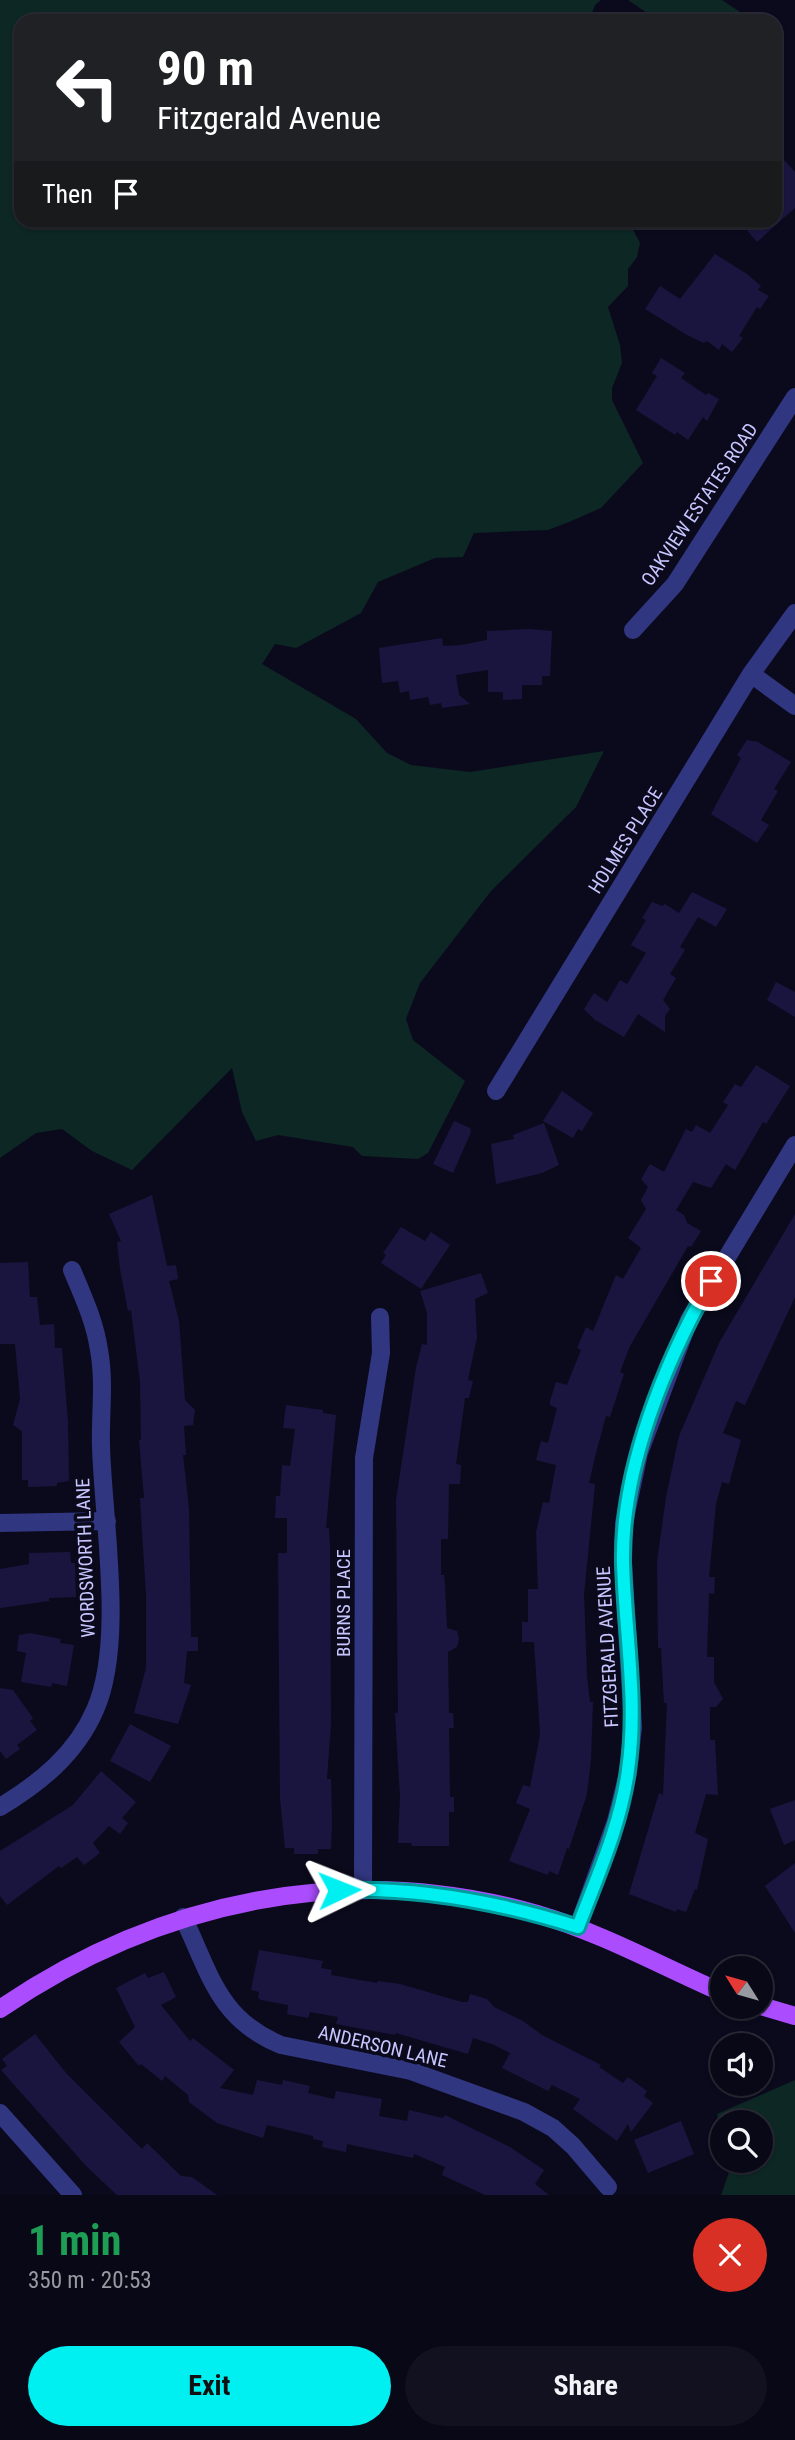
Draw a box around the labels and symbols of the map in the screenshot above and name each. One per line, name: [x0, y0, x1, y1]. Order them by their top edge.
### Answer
street label: OAKVIEW ESTATES ROAD: [636, 419, 762, 590]
street label: HOLMES PLACE: [584, 783, 667, 898]
pin: [681, 1251, 741, 1311]
street label: WORDSWORTH LANE: [71, 1478, 100, 1638]
street label: BURNS PLACE: [332, 1549, 355, 1657]
street label: FITZGERALD AVENUE: [592, 1566, 623, 1728]
position arrow: [302, 1853, 376, 1927]
north arrow: [710, 1956, 774, 2020]
street label: ANDERSON LANE: [316, 2020, 450, 2073]

